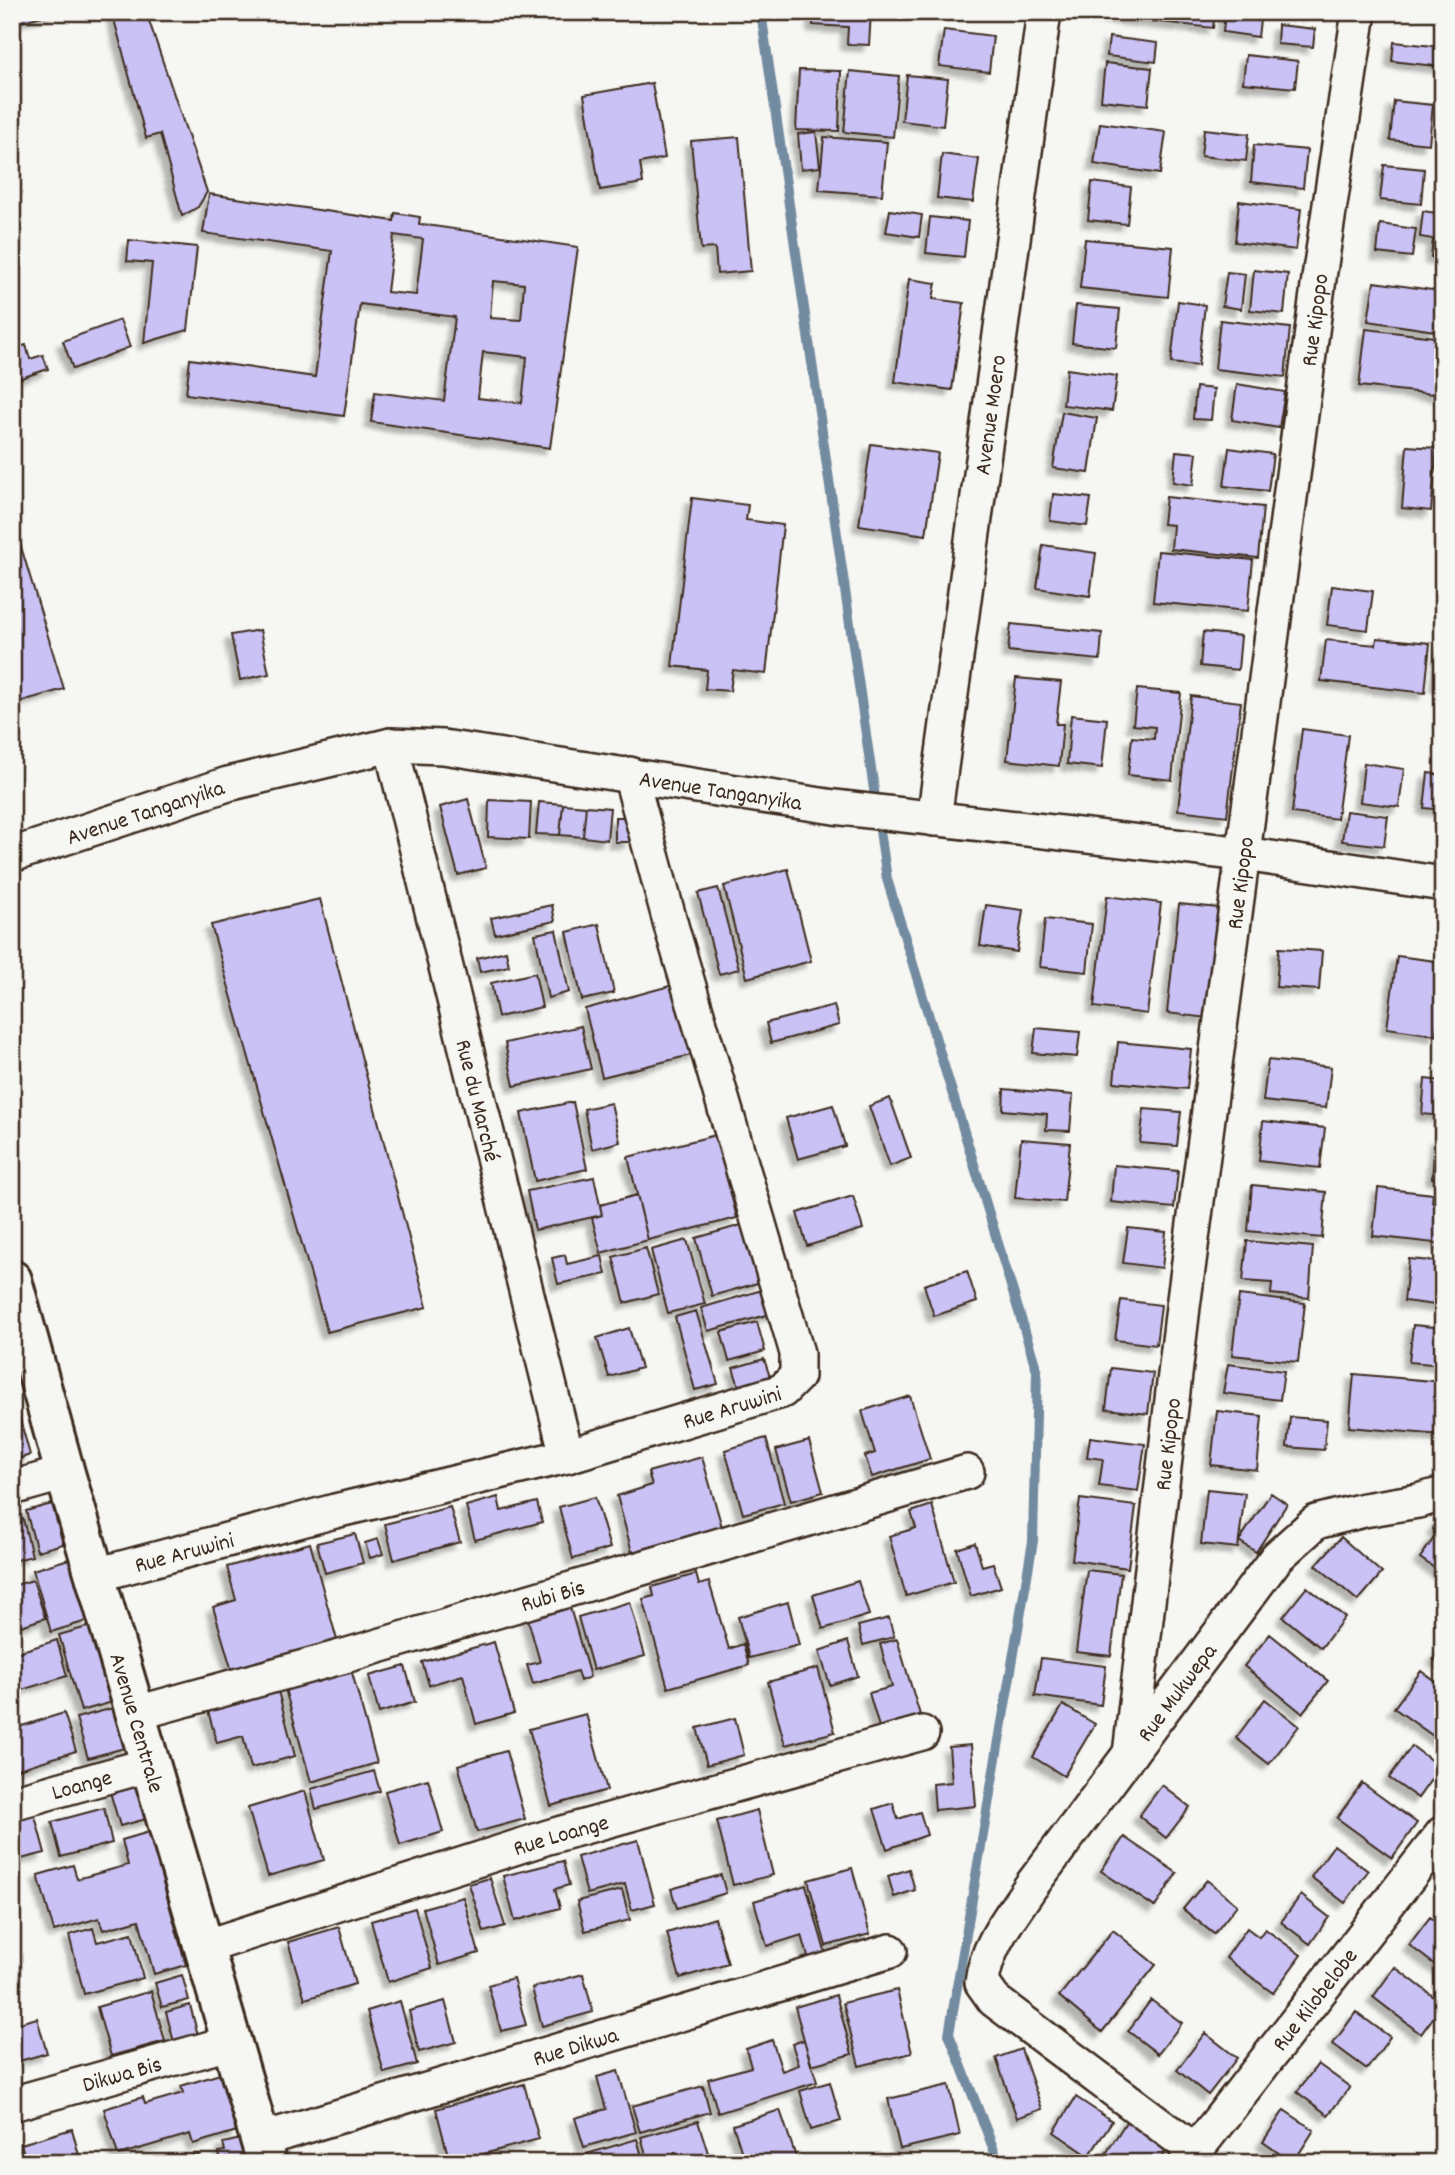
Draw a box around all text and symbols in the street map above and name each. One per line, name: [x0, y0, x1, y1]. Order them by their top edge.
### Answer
street label: Rue Kipopo: [1295, 272, 1339, 369]
street label: Avenue Moero: [968, 353, 1017, 477]
street label: Avenue Tanganyika: [637, 764, 805, 822]
street label: Avenue Tanganyika: [63, 773, 230, 856]
street label: Rue Kipopo: [1220, 835, 1265, 932]
street label: Rue du Marché: [445, 1036, 507, 1166]
street label: Rue Aruwini: [679, 1379, 786, 1440]
street label: Rue Kipopo: [1148, 1396, 1192, 1493]
street label: Rue Aruwini: [132, 1526, 238, 1584]
street label: Rubi Bis: [517, 1573, 589, 1623]
street label: Rue Mukwepa: [1131, 1637, 1228, 1750]
street label: Avenue Centrale: [99, 1650, 171, 1797]
street label: Loange: [48, 1763, 116, 1811]
street label: Rue Loange: [510, 1808, 613, 1867]
street label: Rue Kilobelobe: [1266, 1942, 1367, 2060]
street label: Rue Dikwa: [529, 2020, 624, 2077]
street label: Dikwa Bis: [79, 2050, 166, 2103]

